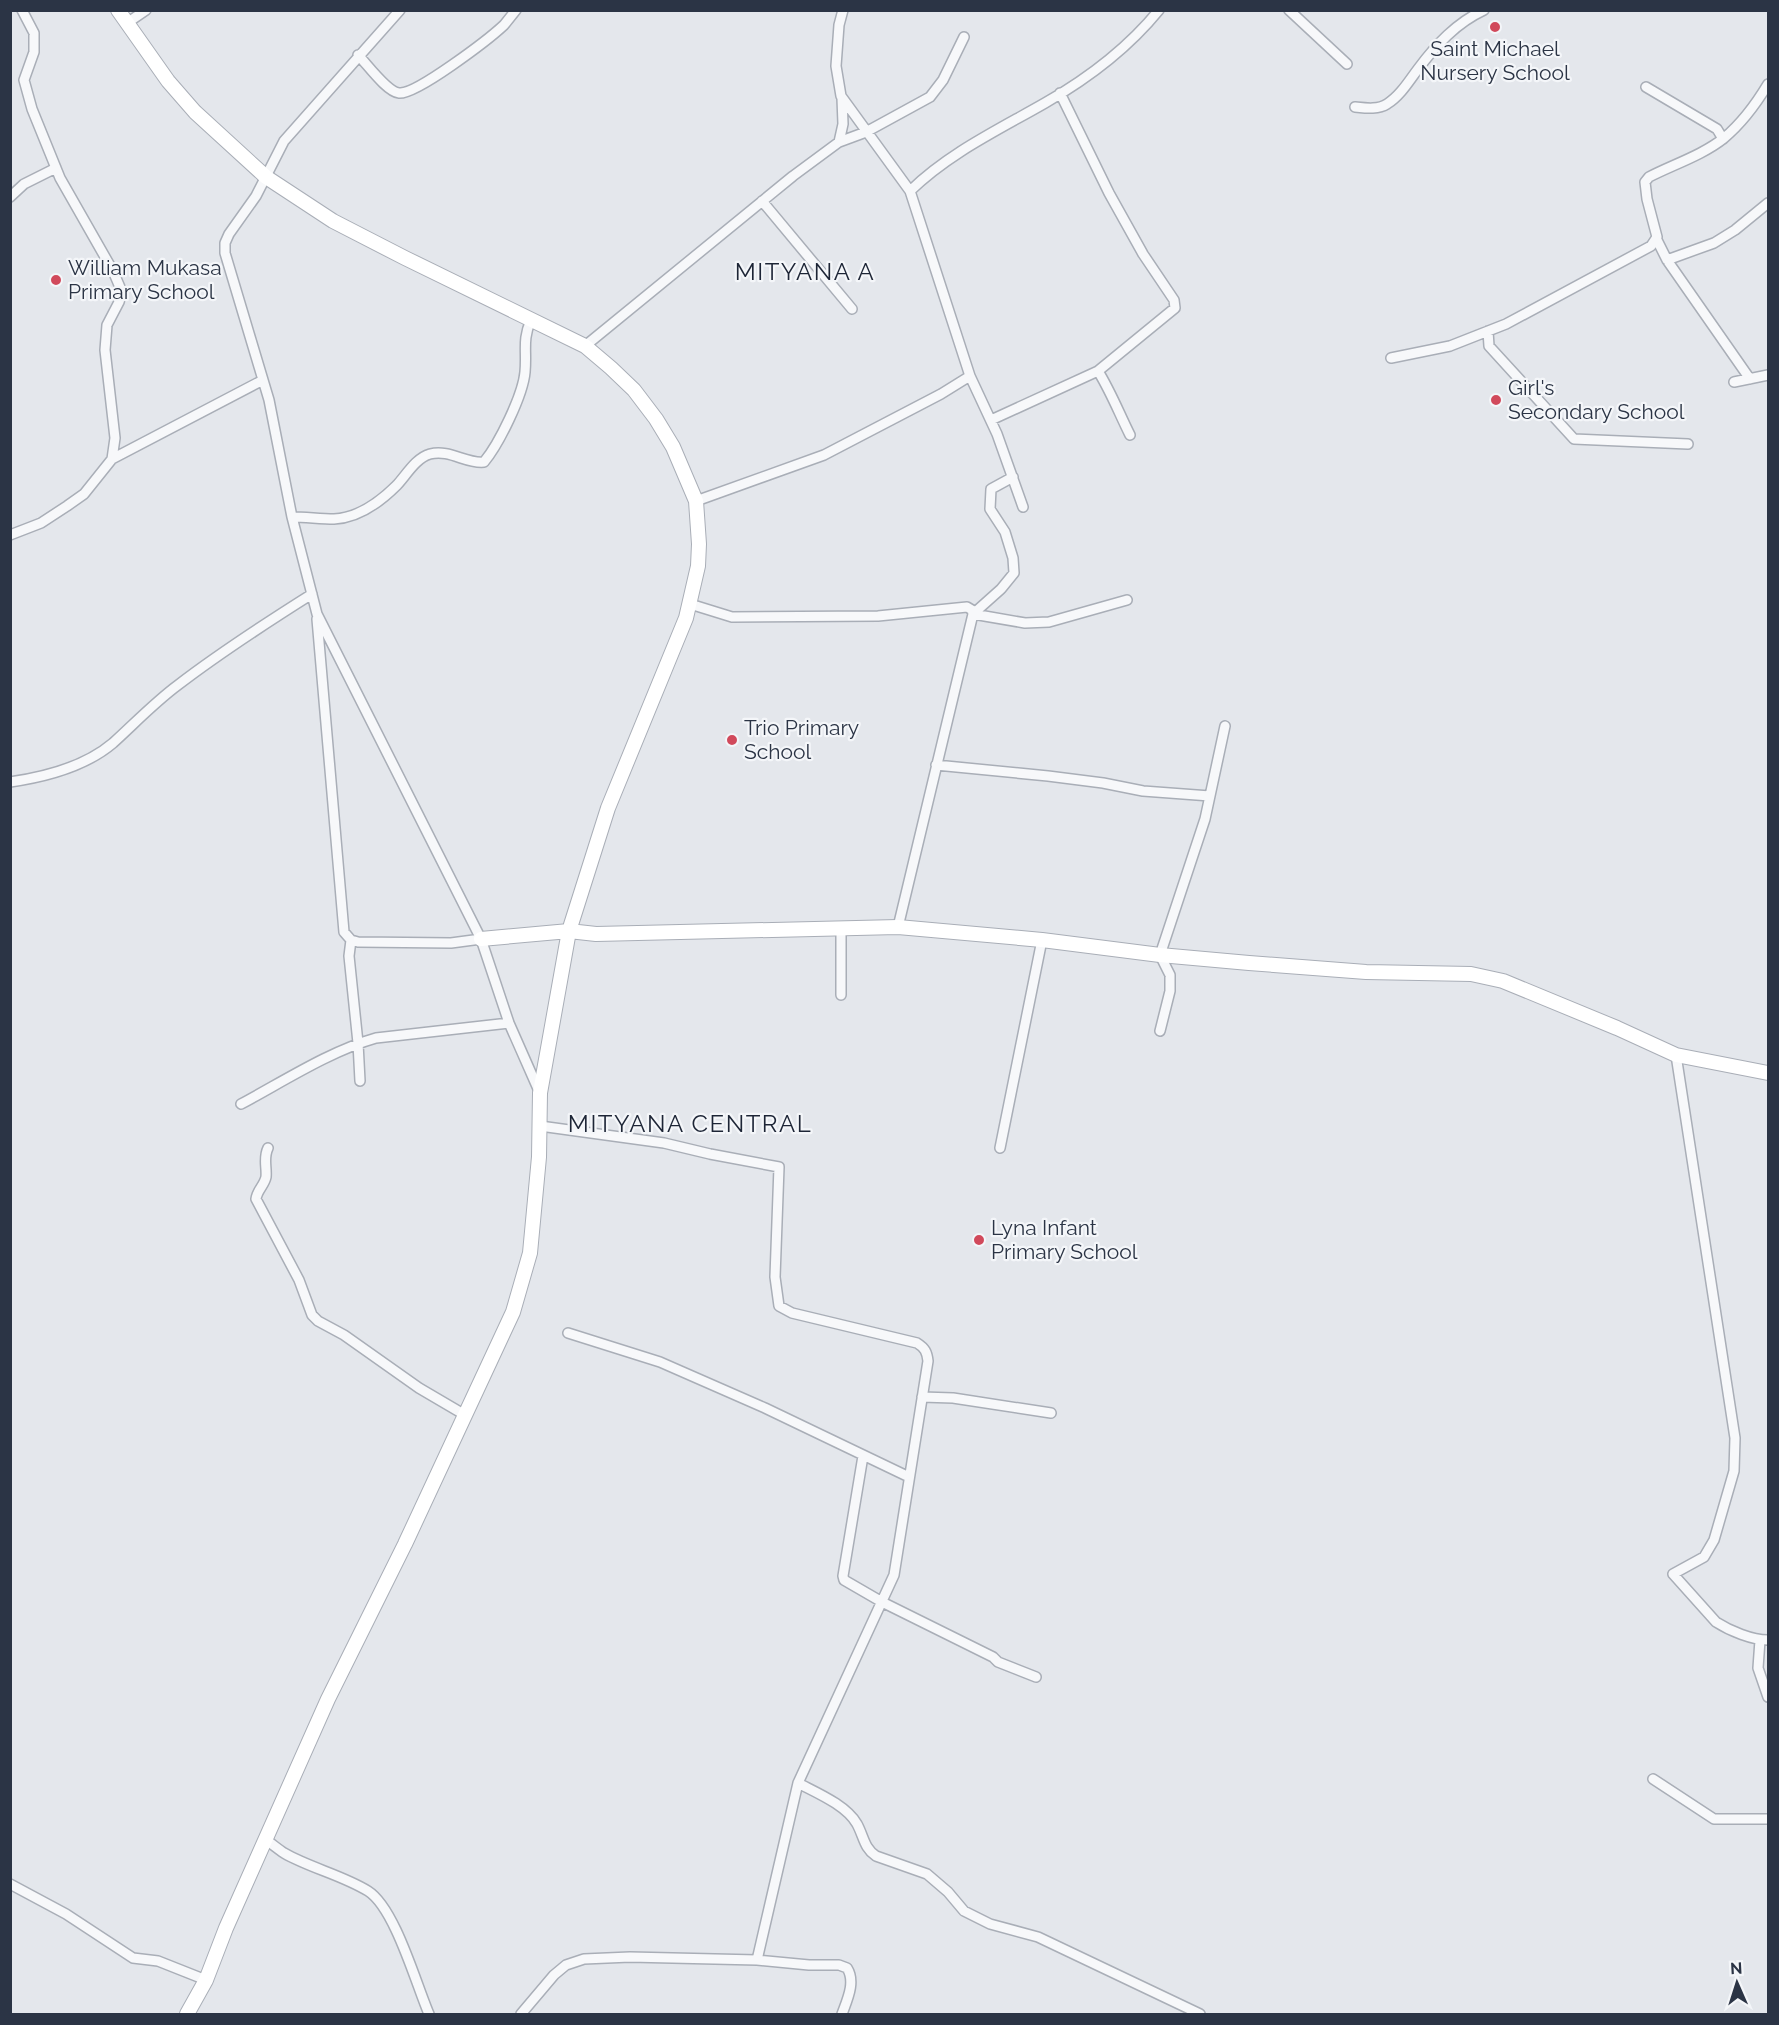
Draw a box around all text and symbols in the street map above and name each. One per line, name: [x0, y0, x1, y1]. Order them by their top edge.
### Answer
marker: Saint Michael Nursery School: [1488, 20, 1502, 34]
place label: Saint Michael Nursery School: [1420, 36, 1570, 85]
place label: William Mukasa Primary School: [68, 255, 222, 304]
district label: MITYANA A: [735, 257, 875, 286]
marker: William Mukasa Primary School: [49, 273, 63, 287]
place label: Girl's Secondary School: [1508, 375, 1685, 424]
marker: Girl's Secondary School: [1489, 393, 1503, 407]
place label: Trio Primary School: [744, 715, 859, 764]
marker: Trio Primary School: [725, 733, 739, 747]
district label: MITYANA CENTRAL: [568, 1109, 812, 1138]
place label: Lyna Infant Primary School: [991, 1215, 1138, 1264]
marker: Lyna Infant Primary School: [972, 1233, 986, 1247]
north arrow: [1707, 1953, 1767, 2013]
text: N: [1730, 1959, 1743, 1978]

